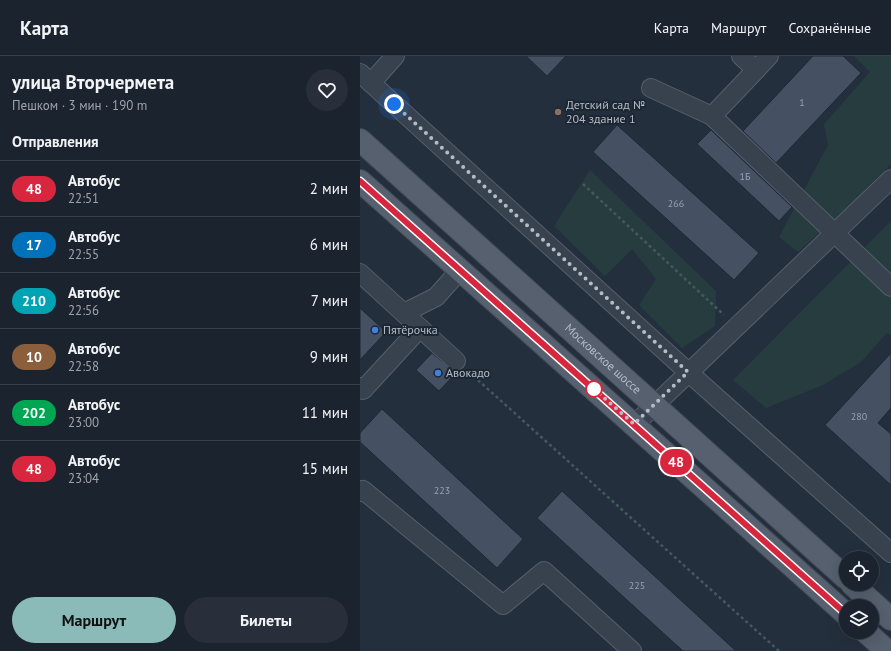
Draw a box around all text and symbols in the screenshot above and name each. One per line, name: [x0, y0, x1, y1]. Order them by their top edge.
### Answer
text: Карта: [20, 16, 69, 40]
text: Карта: [654, 19, 689, 37]
text: Маршрут: [711, 19, 766, 37]
text: Сохранённые: [788, 19, 871, 37]
button: heart: [306, 69, 348, 111]
text: улица Вторчермета: [12, 70, 174, 94]
your location: [384, 94, 404, 114]
house number: 1: [799, 96, 805, 109]
text: Пешком · 3 мин · 190 m: [12, 97, 147, 114]
place label: Детский сад № 204 здание 1: [566, 97, 645, 126]
marker: Детский сад № 204 здание 1: [553, 107, 563, 117]
text: Отправления: [12, 132, 99, 151]
house number: 1Б: [740, 170, 751, 183]
text: Автобус: [68, 171, 120, 190]
text: 2 мин: [310, 179, 348, 198]
text: 48: [26, 180, 42, 198]
text: 22:51: [68, 190, 99, 207]
house number: 266: [668, 197, 684, 210]
text: Автобус: [68, 227, 120, 246]
text: 6 мин: [310, 235, 348, 254]
text: 17: [26, 236, 42, 254]
text: 22:55: [68, 246, 99, 263]
text: Автобус: [68, 283, 120, 302]
text: 7 мин: [311, 291, 348, 310]
text: 210: [22, 292, 46, 310]
text: 22:56: [68, 302, 99, 319]
street label: Московское шоссе: [562, 320, 645, 397]
place label: Пятёрочка: [383, 322, 438, 337]
marker: Пятёрочка: [370, 325, 380, 335]
text: Автобус: [68, 339, 120, 358]
text: 9 мин: [310, 347, 348, 366]
text: 10: [26, 348, 42, 366]
text: 22:58: [68, 358, 99, 375]
place label: Авокадо: [446, 365, 490, 380]
marker: Авокадо: [433, 368, 443, 378]
unlabelled marker: [585, 380, 603, 398]
text: Автобус: [68, 395, 120, 414]
text: 11 мин: [302, 403, 348, 422]
text: 202: [22, 404, 46, 422]
house number: 280: [851, 410, 868, 423]
text: 23:00: [68, 414, 99, 431]
line badge: 48: [658, 449, 694, 475]
text: Автобус: [68, 451, 120, 470]
text: 48: [668, 453, 684, 471]
text: 15 мин: [302, 459, 348, 478]
text: 48: [26, 460, 42, 478]
text: 23:04: [68, 470, 99, 487]
house number: 223: [434, 484, 450, 497]
map controls: [839, 551, 879, 639]
button: locate: [839, 551, 879, 591]
house number: 225: [629, 579, 645, 592]
button: Маршрут: [12, 597, 176, 643]
button: Билеты: [184, 597, 348, 643]
button: layers: [839, 599, 879, 639]

